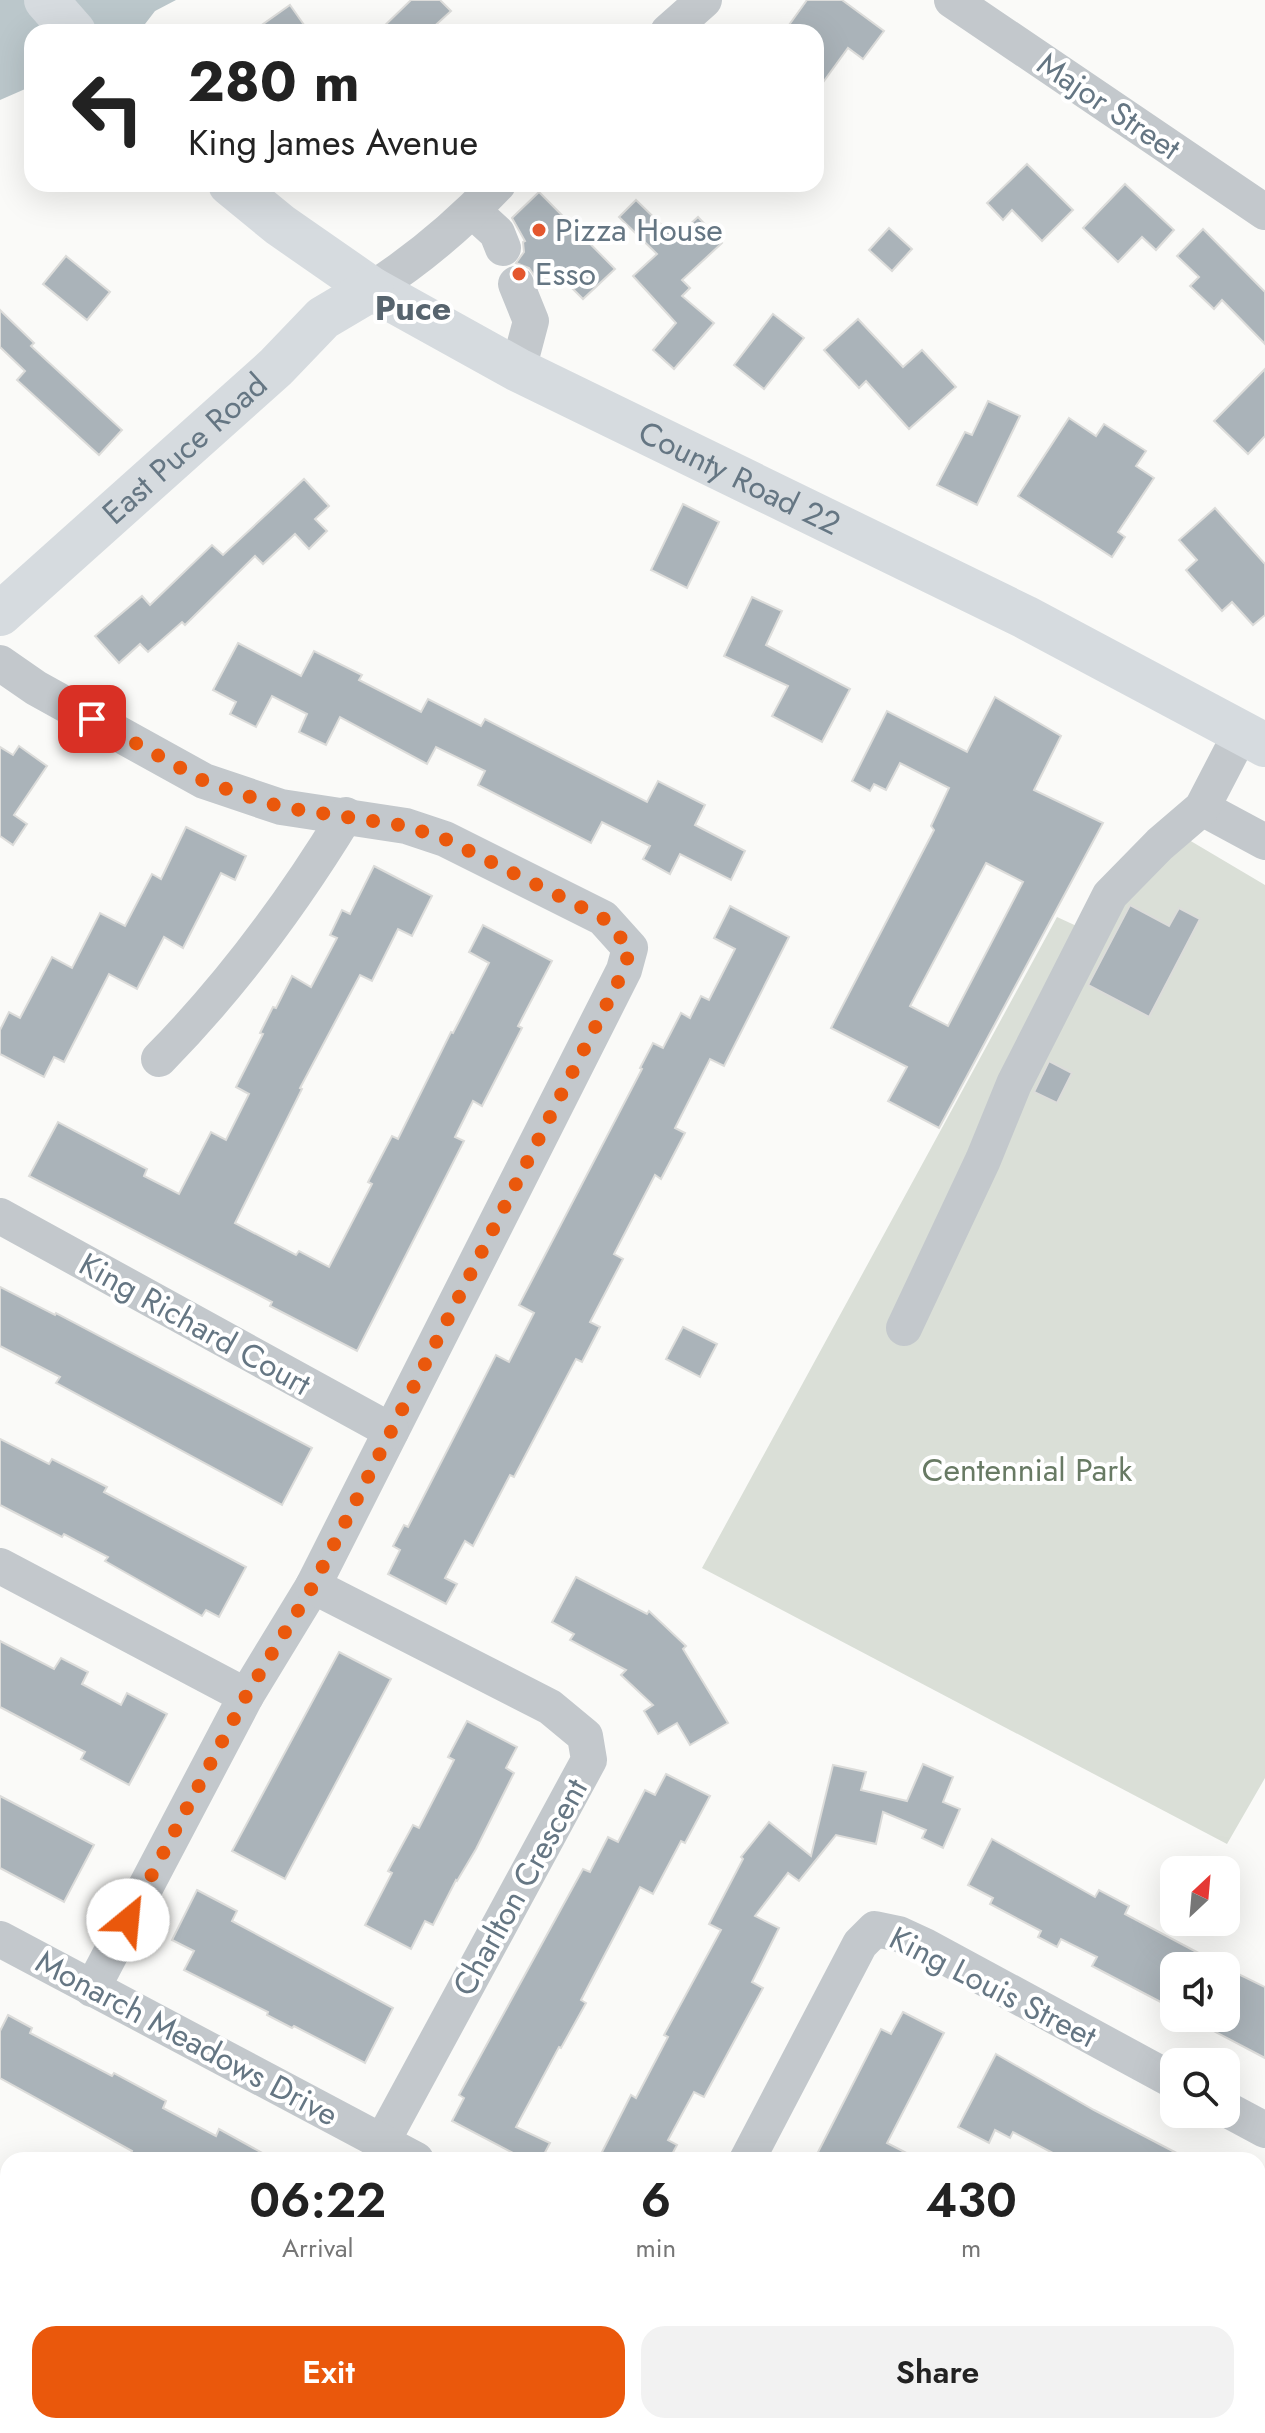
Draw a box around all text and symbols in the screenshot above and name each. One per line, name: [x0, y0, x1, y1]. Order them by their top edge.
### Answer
text: 280 m: [188, 41, 360, 122]
street label: Major Street: [1028, 41, 1190, 171]
icon: left: [56, 56, 160, 160]
text: King James Avenue: [188, 116, 478, 168]
place label: Pizza House: [555, 207, 723, 253]
marker: Pizza House: [530, 221, 548, 239]
place label: Esso: [535, 251, 596, 297]
marker: Esso: [510, 265, 528, 283]
district label: Puce: [375, 284, 451, 333]
street label: East Puce Road: [92, 362, 277, 535]
street label: County Road 22: [631, 409, 848, 547]
pin: [58, 685, 126, 753]
icon: arrive: [70, 697, 114, 741]
street label: King Richard Court: [71, 1241, 319, 1407]
park label: Centennial Park: [922, 1447, 1133, 1493]
street label: Charlton Crescent: [441, 1770, 599, 2004]
north arrow: [1160, 1856, 1240, 1936]
map controls: [1160, 1856, 1240, 2128]
position arrow: [86, 1878, 170, 1962]
street label: King Louis Street: [881, 1915, 1105, 2059]
street label: Monarch Meadows Drive: [28, 1939, 346, 2137]
button: sound: [1160, 1952, 1240, 2032]
button: search: [1160, 2048, 1240, 2128]
text: 06:22: [249, 2166, 386, 2235]
text: 6: [641, 2166, 671, 2235]
text: 430: [925, 2166, 1017, 2235]
text: Arrival: [282, 2229, 354, 2267]
text: min: [636, 2229, 676, 2267]
text: m: [961, 2229, 981, 2267]
button: Exit: [32, 2326, 625, 2418]
button: Share: [641, 2326, 1234, 2418]

